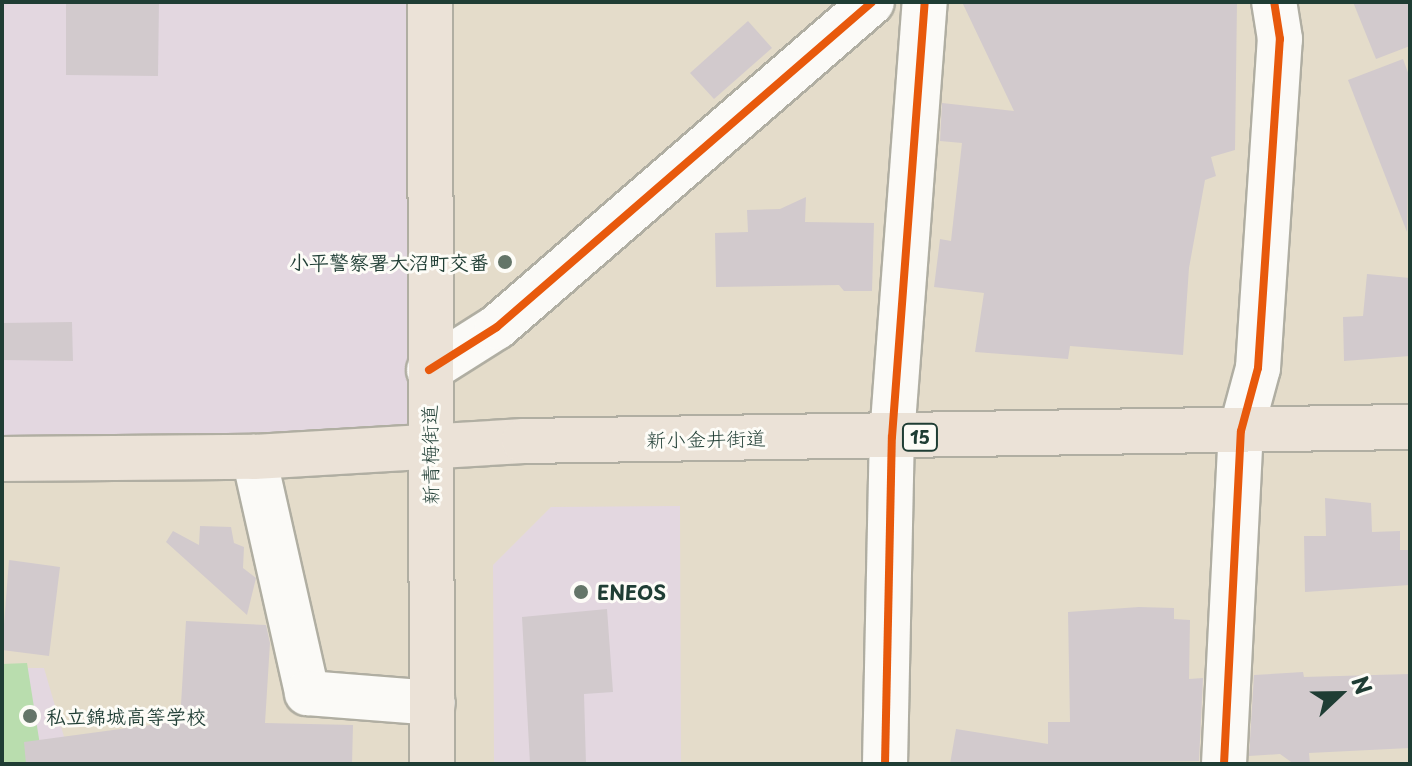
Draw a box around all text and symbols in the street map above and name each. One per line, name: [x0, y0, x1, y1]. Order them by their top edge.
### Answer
place label: 小平警察署大沼町交番: [289, 250, 489, 274]
marker: 小平警察署大沼町交番: [496, 253, 514, 271]
street label: 新青梅街道: [417, 405, 443, 505]
road number: 15: [900, 423, 940, 451]
street label: 新小金井街道: [646, 426, 766, 452]
place label: ENEOS: [597, 580, 666, 604]
marker: ENEOS: [572, 583, 590, 601]
north arrow: [1300, 654, 1380, 734]
text: N: [1344, 671, 1381, 699]
place label: 私立錦城高等学校: [46, 704, 206, 728]
marker: 私立錦城高等学校: [21, 707, 39, 725]

